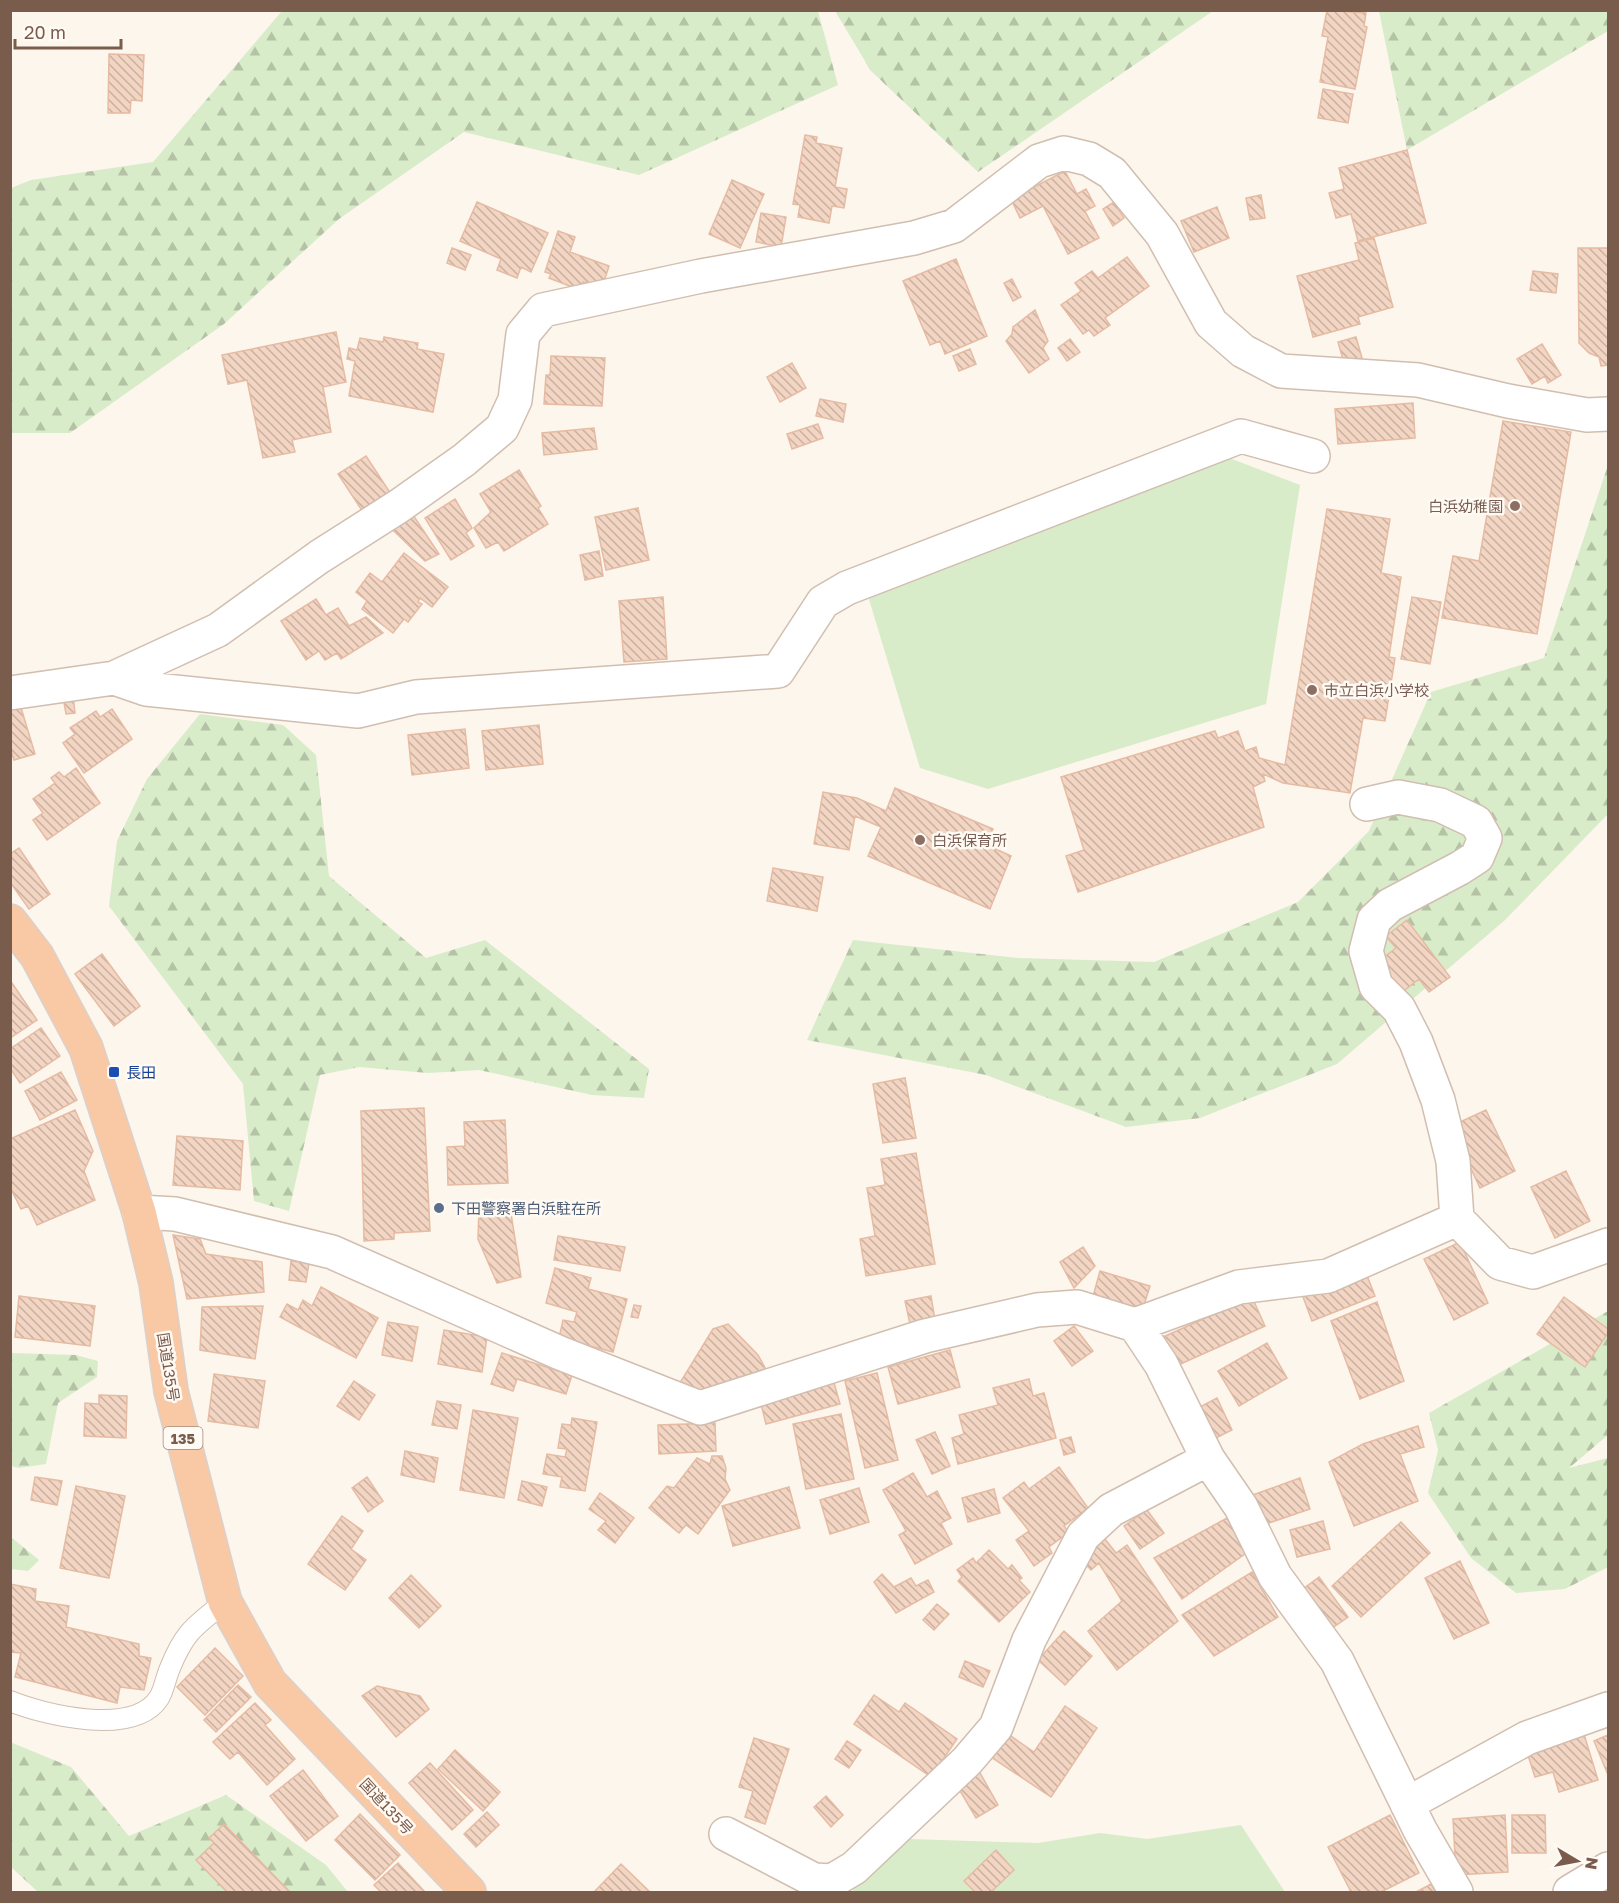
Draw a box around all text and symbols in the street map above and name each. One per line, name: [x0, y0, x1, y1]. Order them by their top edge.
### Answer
scale bar: [15, 12, 122, 50]
text: 20 m: [24, 21, 66, 43]
place label: 白浜幼稚園: [1428, 497, 1503, 515]
marker: 白浜幼稚園: [1508, 499, 1522, 513]
place label: 市立白浜小学校: [1324, 681, 1429, 699]
marker: 市立白浜小学校: [1305, 683, 1319, 697]
place label: 白浜保育所: [932, 831, 1007, 849]
marker: 白浜保育所: [913, 833, 927, 847]
place label: 長田: [126, 1063, 156, 1081]
marker: 長田: [107, 1065, 121, 1079]
place label: 下田警察署白浜駐在所: [451, 1199, 601, 1217]
marker: 下田警察署白浜駐在所: [432, 1201, 446, 1215]
street label: 国道135号: [155, 1331, 183, 1403]
road number: 135: [164, 1427, 202, 1449]
street label: 国道135号: [357, 1774, 417, 1838]
north arrow: [1547, 1831, 1607, 1891]
text: N: [1581, 1856, 1603, 1871]

